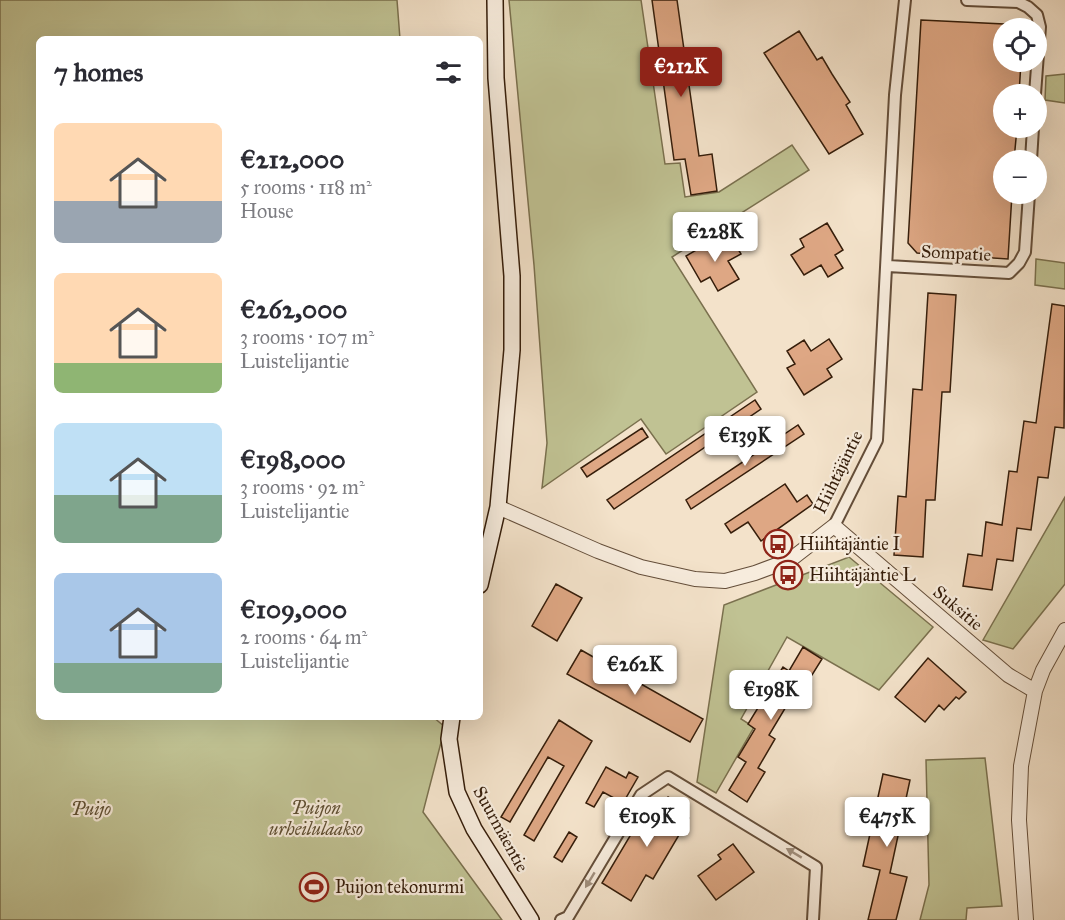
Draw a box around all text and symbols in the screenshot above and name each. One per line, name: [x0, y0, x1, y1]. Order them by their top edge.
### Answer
map controls: [993, 18, 1047, 204]
button: locate: [993, 18, 1047, 72]
pin: €212K: [639, 47, 723, 98]
text: €212K: [654, 54, 708, 78]
text: 7 homes: [54, 56, 143, 88]
icon: filters: [432, 56, 465, 89]
button: +: [993, 84, 1047, 138]
text: €212,000: [240, 143, 344, 175]
icon: home: [102, 147, 174, 219]
button: −: [993, 150, 1047, 204]
text: 5 rooms · 118 m²: [240, 175, 372, 199]
text: House: [240, 199, 294, 223]
pin: €228K: [673, 212, 757, 263]
text: €228K: [687, 219, 743, 243]
street label: Sompatie: [920, 240, 992, 266]
text: €262,000: [240, 293, 347, 325]
icon: home: [102, 297, 174, 369]
text: 3 rooms · 107 m²: [240, 325, 374, 349]
text: Luistelijantie: [240, 349, 349, 373]
pin: €139K: [703, 416, 787, 467]
text: €139K: [719, 423, 771, 447]
street label: Hiihtäjäntie: [808, 427, 868, 517]
text: €198,000: [240, 443, 346, 475]
icon: home: [102, 447, 174, 519]
text: 3 rooms · 92 m²: [240, 475, 365, 499]
text: Luistelijantie: [240, 499, 349, 523]
bus stop icon: Hiihtäjäntie I: [762, 528, 794, 560]
place label: Hiihtäjäntie I: [799, 533, 901, 555]
bus stop icon: Hiihtäjäntie L: [772, 559, 804, 591]
place label: Hiihtäjäntie L: [809, 564, 917, 586]
street label: Suksitie: [929, 581, 987, 635]
text: €109,000: [240, 593, 347, 625]
icon: home: [102, 597, 174, 669]
text: 2 rooms · 64 m²: [240, 625, 367, 649]
pin: €262K: [593, 645, 677, 696]
text: Luistelijantie: [240, 649, 349, 673]
text: €262K: [607, 652, 663, 676]
pin: €198K: [729, 670, 813, 721]
text: €198K: [743, 677, 799, 701]
street label: Suurmäentie: [468, 782, 534, 876]
park label: Puijon urheilulaakso: [269, 797, 363, 840]
pin: €109K: [605, 797, 689, 848]
pin: €475K: [845, 797, 929, 848]
park label: Puijo: [71, 798, 111, 820]
text: €109K: [619, 804, 675, 828]
text: €475K: [859, 804, 915, 828]
one-way arrow: [786, 848, 802, 859]
sports icon: Puijon tekonurmi: [298, 871, 330, 903]
one-way arrow: [584, 872, 595, 888]
place label: Puijon tekonurmi: [335, 876, 464, 898]

